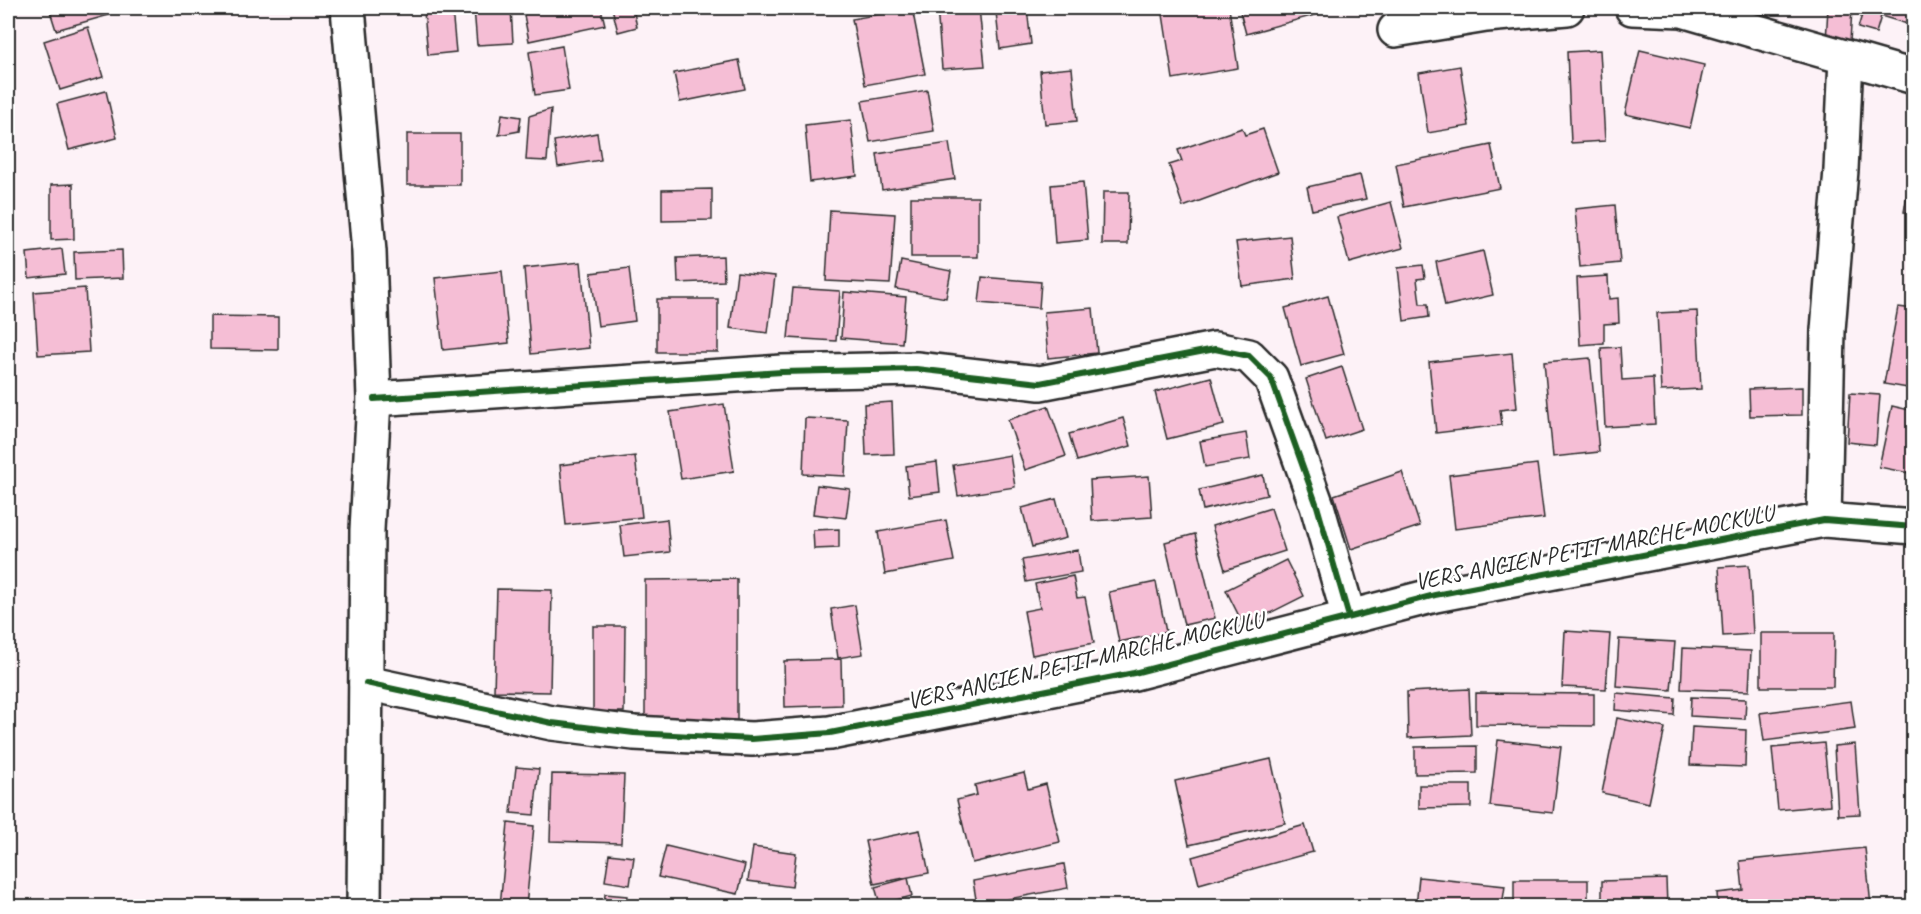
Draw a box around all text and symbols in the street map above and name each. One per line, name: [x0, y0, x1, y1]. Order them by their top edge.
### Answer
street label: VERS ANCIEN PETIT MARCHE MOCKULU: [1412, 497, 1780, 597]
street label: VERS ANCIEN PETIT MARCHE MOCKULU: [904, 603, 1270, 716]

